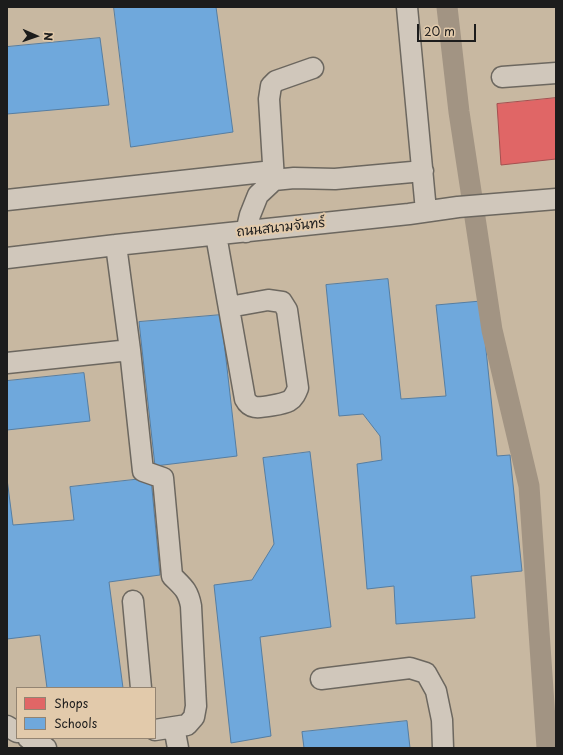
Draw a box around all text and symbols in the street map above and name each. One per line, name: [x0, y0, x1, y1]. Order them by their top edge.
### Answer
north arrow: [16, 16, 56, 56]
scale bar: [419, 16, 478, 42]
text: 20 m: [424, 22, 455, 40]
text: N: [40, 32, 57, 41]
street label: ถนนสนามจันทร์: [236, 216, 326, 240]
legend: [16, 687, 156, 739]
text: Shops: [54, 694, 88, 712]
text: Schools: [54, 714, 97, 732]

